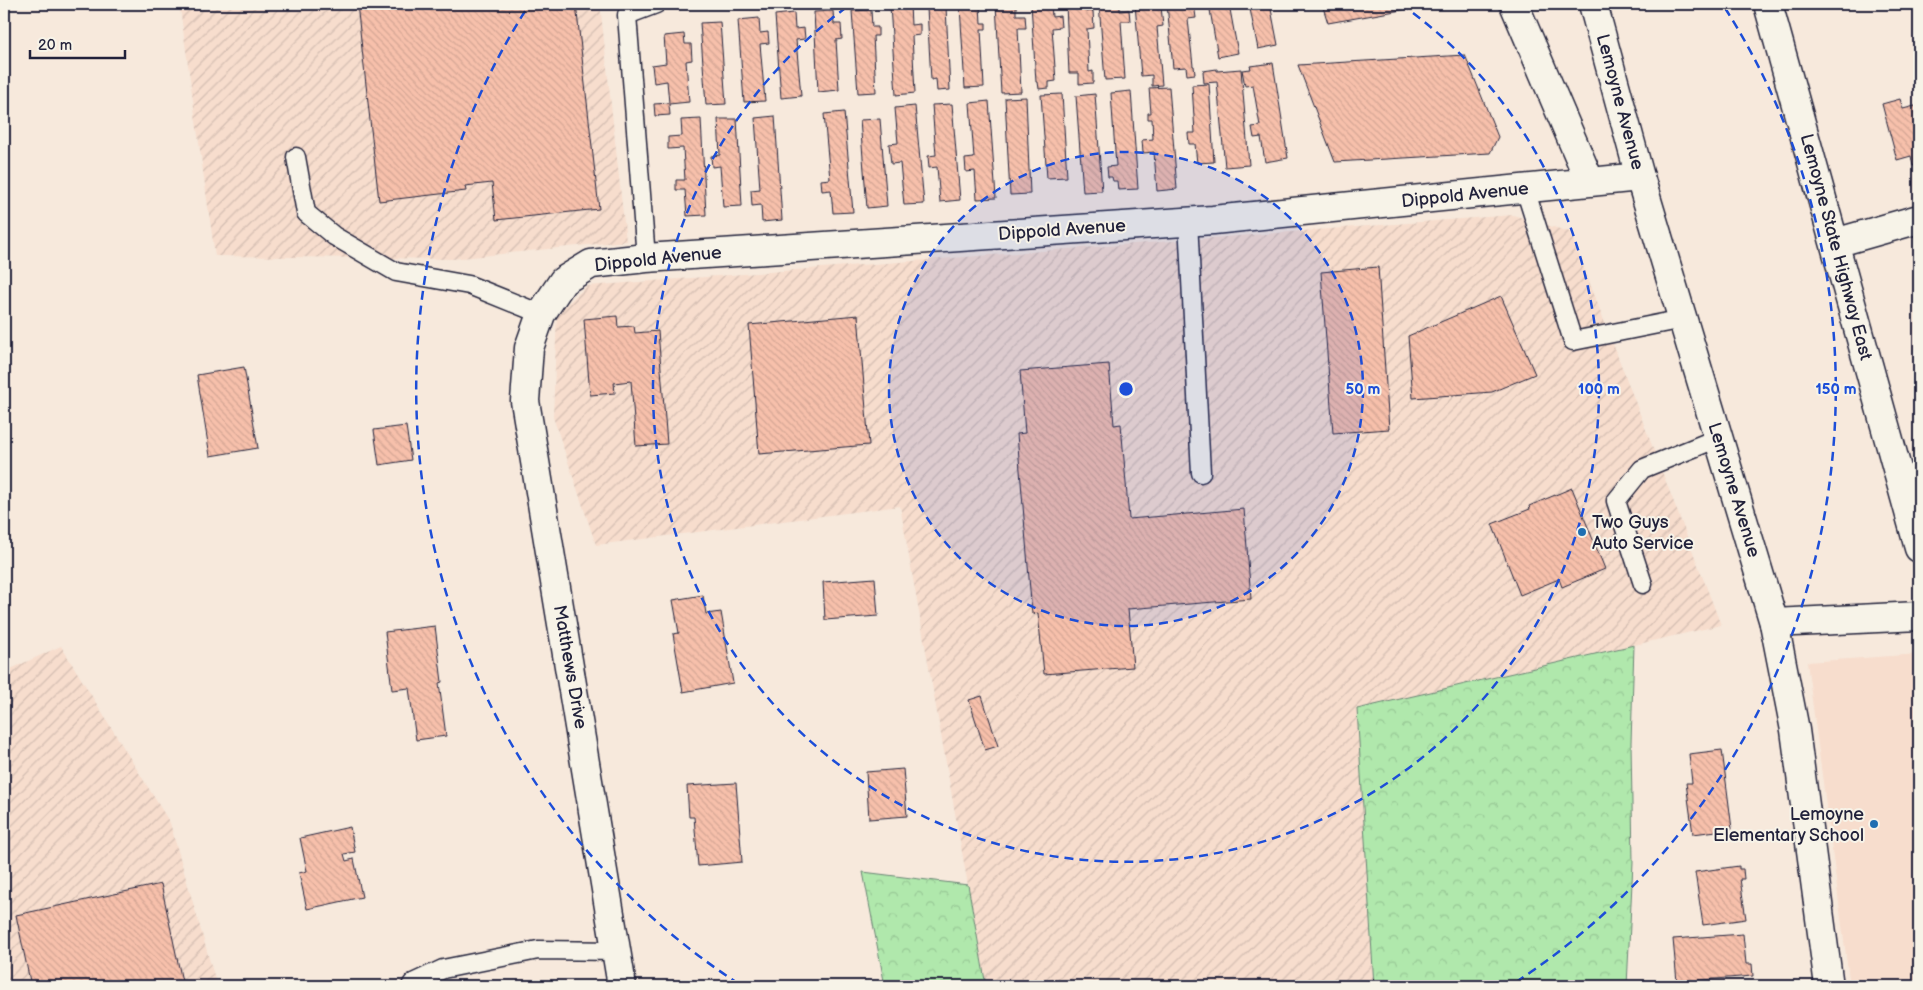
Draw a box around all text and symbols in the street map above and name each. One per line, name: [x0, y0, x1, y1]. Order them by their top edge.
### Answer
scale bar: [30, 28, 125, 60]
street label: Lemoyne Avenue: [1592, 32, 1648, 172]
text: 20 m: [38, 36, 72, 55]
street label: Lemoyne State Highway East: [1796, 132, 1876, 363]
street label: Dippold Avenue: [1400, 178, 1530, 212]
street label: Dippold Avenue: [997, 215, 1127, 245]
street label: Dippold Avenue: [593, 242, 723, 276]
centre of rings: [1117, 380, 1135, 398]
text: 50 m: [1346, 380, 1381, 399]
text: 100 m: [1578, 380, 1620, 399]
text: 150 m: [1815, 380, 1857, 399]
street label: Lemoyne Avenue: [1704, 420, 1765, 560]
place label: Two Guys Auto Service: [1592, 512, 1694, 554]
marker: Two Guys Auto Service: [1576, 526, 1588, 538]
street label: Matthews Drive: [549, 603, 591, 731]
place label: Lemoyne Elementary School: [1713, 804, 1864, 846]
marker: Lemoyne Elementary School: [1868, 818, 1880, 830]

